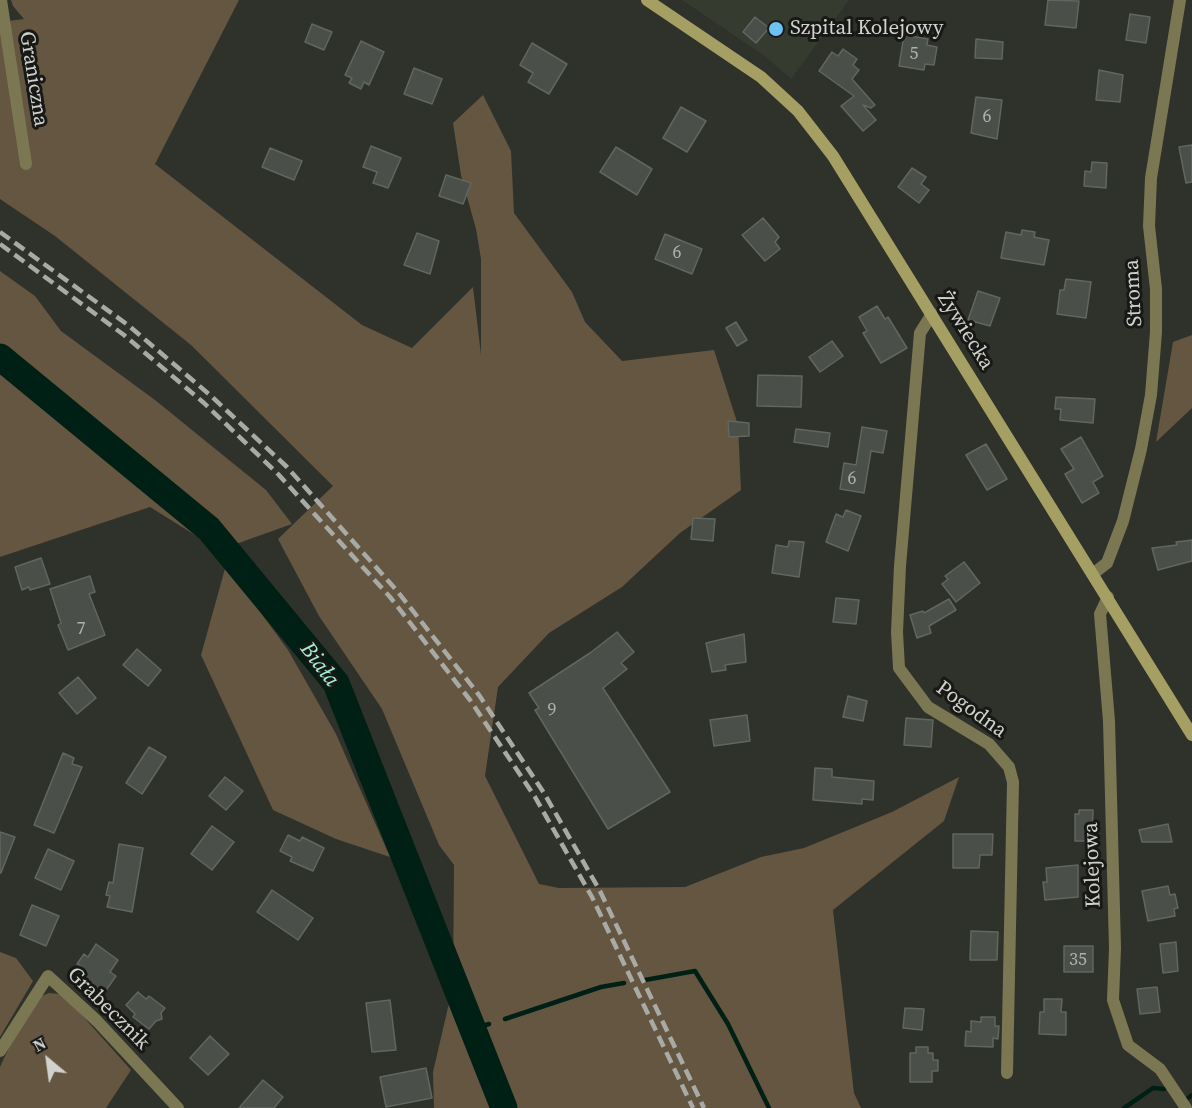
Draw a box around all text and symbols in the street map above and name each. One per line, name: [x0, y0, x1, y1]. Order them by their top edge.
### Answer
place label: Szpital Kolejowy: [790, 16, 943, 42]
marker: Szpital Kolejowy: [767, 20, 785, 38]
street label: Graniczna: [13, 30, 53, 128]
house number: 5: [910, 43, 918, 65]
house number: 6: [983, 106, 991, 128]
house number: 6: [673, 242, 681, 264]
street label: Stroma: [1120, 259, 1148, 327]
street label: Żywiecka: [931, 287, 999, 375]
house number: 6: [848, 468, 856, 490]
house number: 7: [77, 618, 85, 640]
water label: Biała: [294, 637, 344, 693]
street label: Pogodna: [931, 676, 1011, 744]
house number: 9: [548, 699, 556, 721]
street label: Kolejowa: [1079, 822, 1107, 908]
house number: 35: [1069, 949, 1087, 971]
street label: Grabecznik: [61, 962, 155, 1056]
north arrow: [18, 1030, 78, 1090]
text: N: [29, 1032, 50, 1057]

